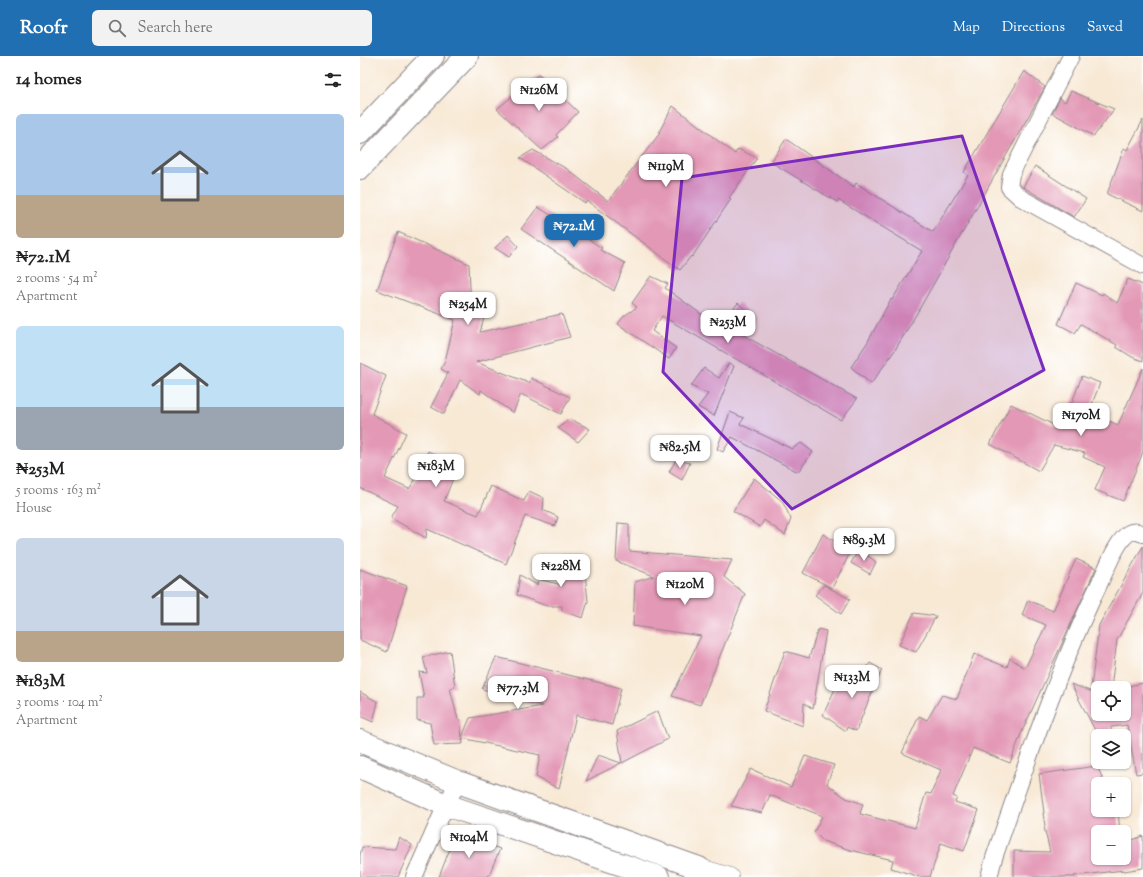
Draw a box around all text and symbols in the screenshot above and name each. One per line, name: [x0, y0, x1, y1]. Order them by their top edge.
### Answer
search box: [92, 10, 372, 46]
text: Roofr: [20, 15, 68, 42]
icon: search: [106, 17, 128, 39]
text: Search here: [138, 18, 213, 39]
text: Map: [953, 18, 980, 38]
text: Directions: [1002, 18, 1065, 38]
text: Saved: [1087, 18, 1123, 38]
text: 14 homes: [16, 68, 82, 92]
icon: filters: [322, 69, 344, 91]
pin: ₦126M: [511, 78, 567, 112]
text: ₦126M: [520, 82, 558, 100]
icon: home: [144, 140, 216, 212]
pin: ₦119M: [638, 154, 694, 188]
text: ₦119M: [648, 158, 684, 176]
pin: ₦72.1M: [541, 214, 607, 248]
text: ₦72.1M: [553, 218, 595, 236]
text: ₦72.1M: [16, 246, 70, 270]
text: 2 rooms · 54 m²: [16, 270, 98, 288]
text: Apartment: [16, 288, 77, 306]
pin: ₦254M: [440, 292, 496, 326]
text: ₦254M: [449, 296, 487, 314]
pin: ₦253M: [700, 310, 756, 344]
text: ₦253M: [709, 314, 747, 332]
icon: home: [144, 352, 216, 424]
pin: ₦170M: [1053, 403, 1109, 437]
text: ₦170M: [1062, 407, 1100, 425]
pin: ₦82.5M: [647, 435, 713, 469]
text: ₦82.5M: [659, 439, 701, 457]
pin: ₦183M: [408, 454, 464, 488]
text: ₦253M: [16, 458, 65, 482]
text: ₦183M: [417, 458, 455, 476]
text: 5 rooms · 163 m²: [16, 482, 101, 500]
text: House: [16, 500, 52, 518]
pin: ₦89.3M: [831, 528, 897, 562]
text: ₦89.3M: [843, 532, 885, 550]
pin: ₦228M: [533, 554, 589, 588]
text: ₦228M: [541, 558, 581, 576]
icon: home: [144, 564, 216, 636]
pin: ₦120M: [657, 572, 713, 606]
text: ₦120M: [666, 576, 704, 594]
pin: ₦133M: [824, 665, 880, 699]
text: ₦133M: [834, 669, 870, 687]
text: ₦183M: [16, 670, 65, 694]
pin: ₦77.3M: [485, 676, 551, 710]
text: ₦77.3M: [497, 680, 539, 698]
map controls: [1091, 681, 1131, 865]
button: locate: [1091, 681, 1131, 721]
text: 3 rooms · 104 m²: [16, 694, 103, 712]
text: Apartment: [16, 712, 77, 730]
button: layers: [1091, 729, 1131, 769]
button: +: [1091, 777, 1131, 817]
pin: ₦104M: [441, 825, 497, 859]
button: −: [1091, 825, 1131, 865]
text: ₦104M: [450, 829, 488, 847]

